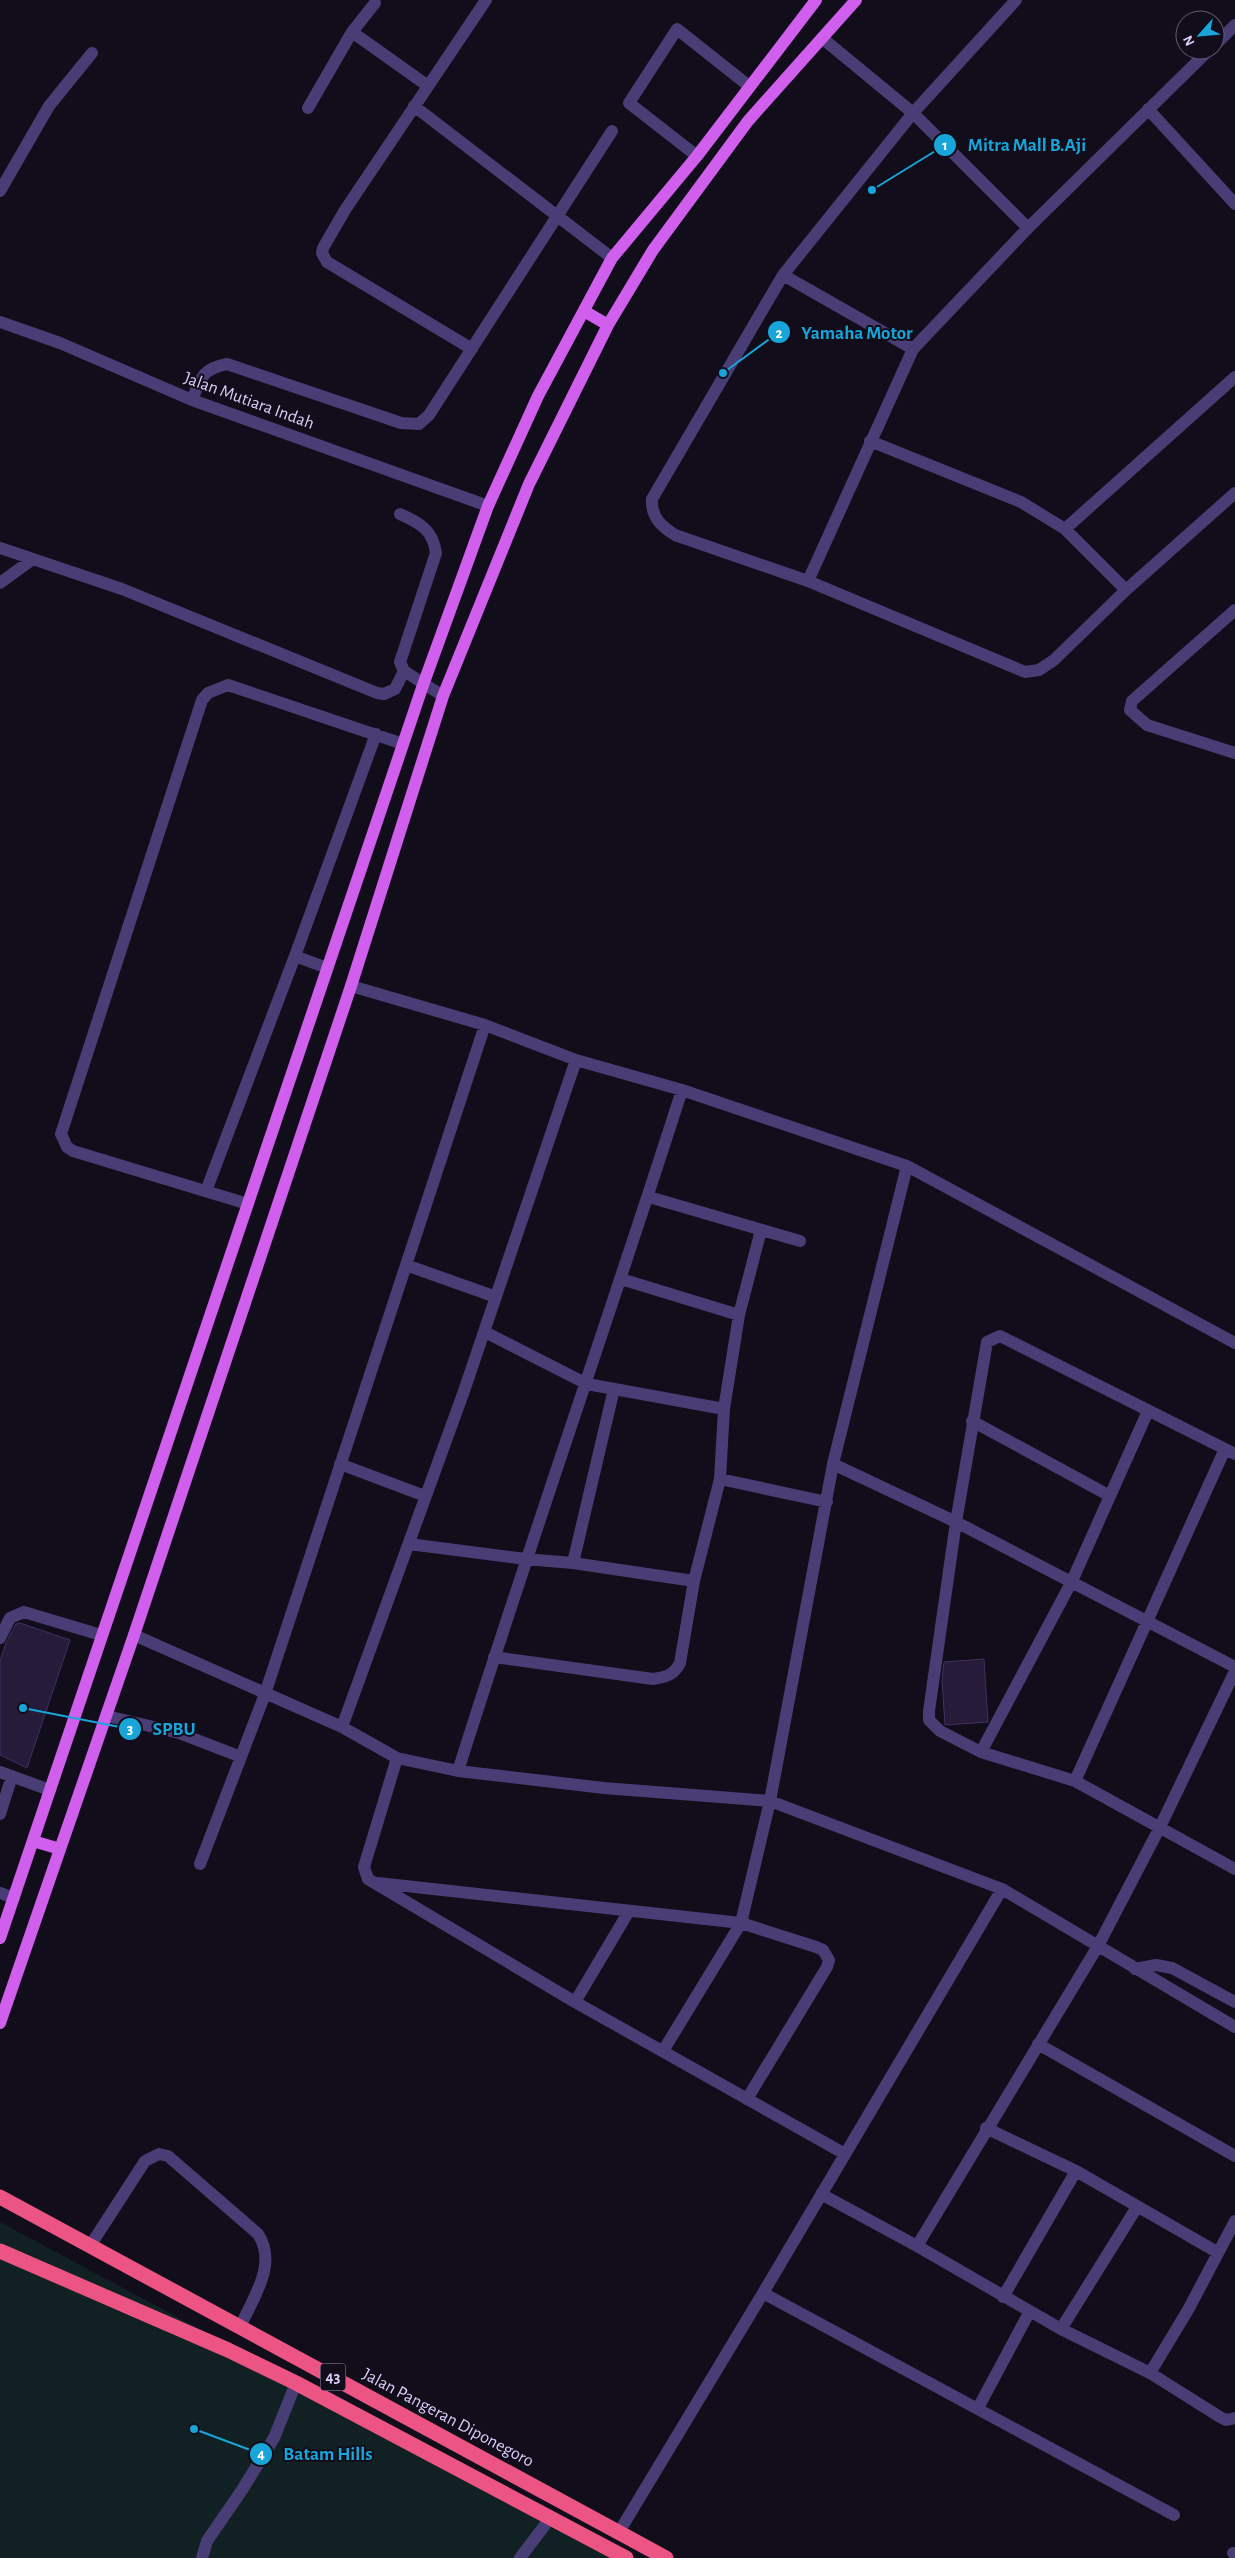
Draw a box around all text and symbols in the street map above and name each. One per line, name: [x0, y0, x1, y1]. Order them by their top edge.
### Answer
north arrow: [1175, 10, 1225, 60]
text: N: [1181, 33, 1198, 48]
callout: Mitra Mall B.Aji: [933, 128, 1096, 162]
text: Mitra Mall B.Aji: [968, 136, 1086, 155]
text: 1: [942, 138, 948, 153]
callout: Yamaha Motor: [766, 315, 923, 349]
text: Yamaha Motor: [801, 324, 913, 343]
text: 2: [775, 326, 783, 341]
street label: Jalan Mutiara Indah: [181, 369, 317, 433]
callout: SPBU: [117, 1712, 205, 1746]
text: SPBU: [152, 1720, 196, 1739]
text: 3: [127, 1722, 133, 1737]
road number: 43: [320, 2364, 346, 2390]
street label: Jalan Pangeran Diponegoro: [359, 2365, 537, 2471]
callout: Batam Hills: [249, 2437, 383, 2471]
text: Batam Hills: [283, 2445, 373, 2464]
text: 4: [257, 2447, 265, 2462]

